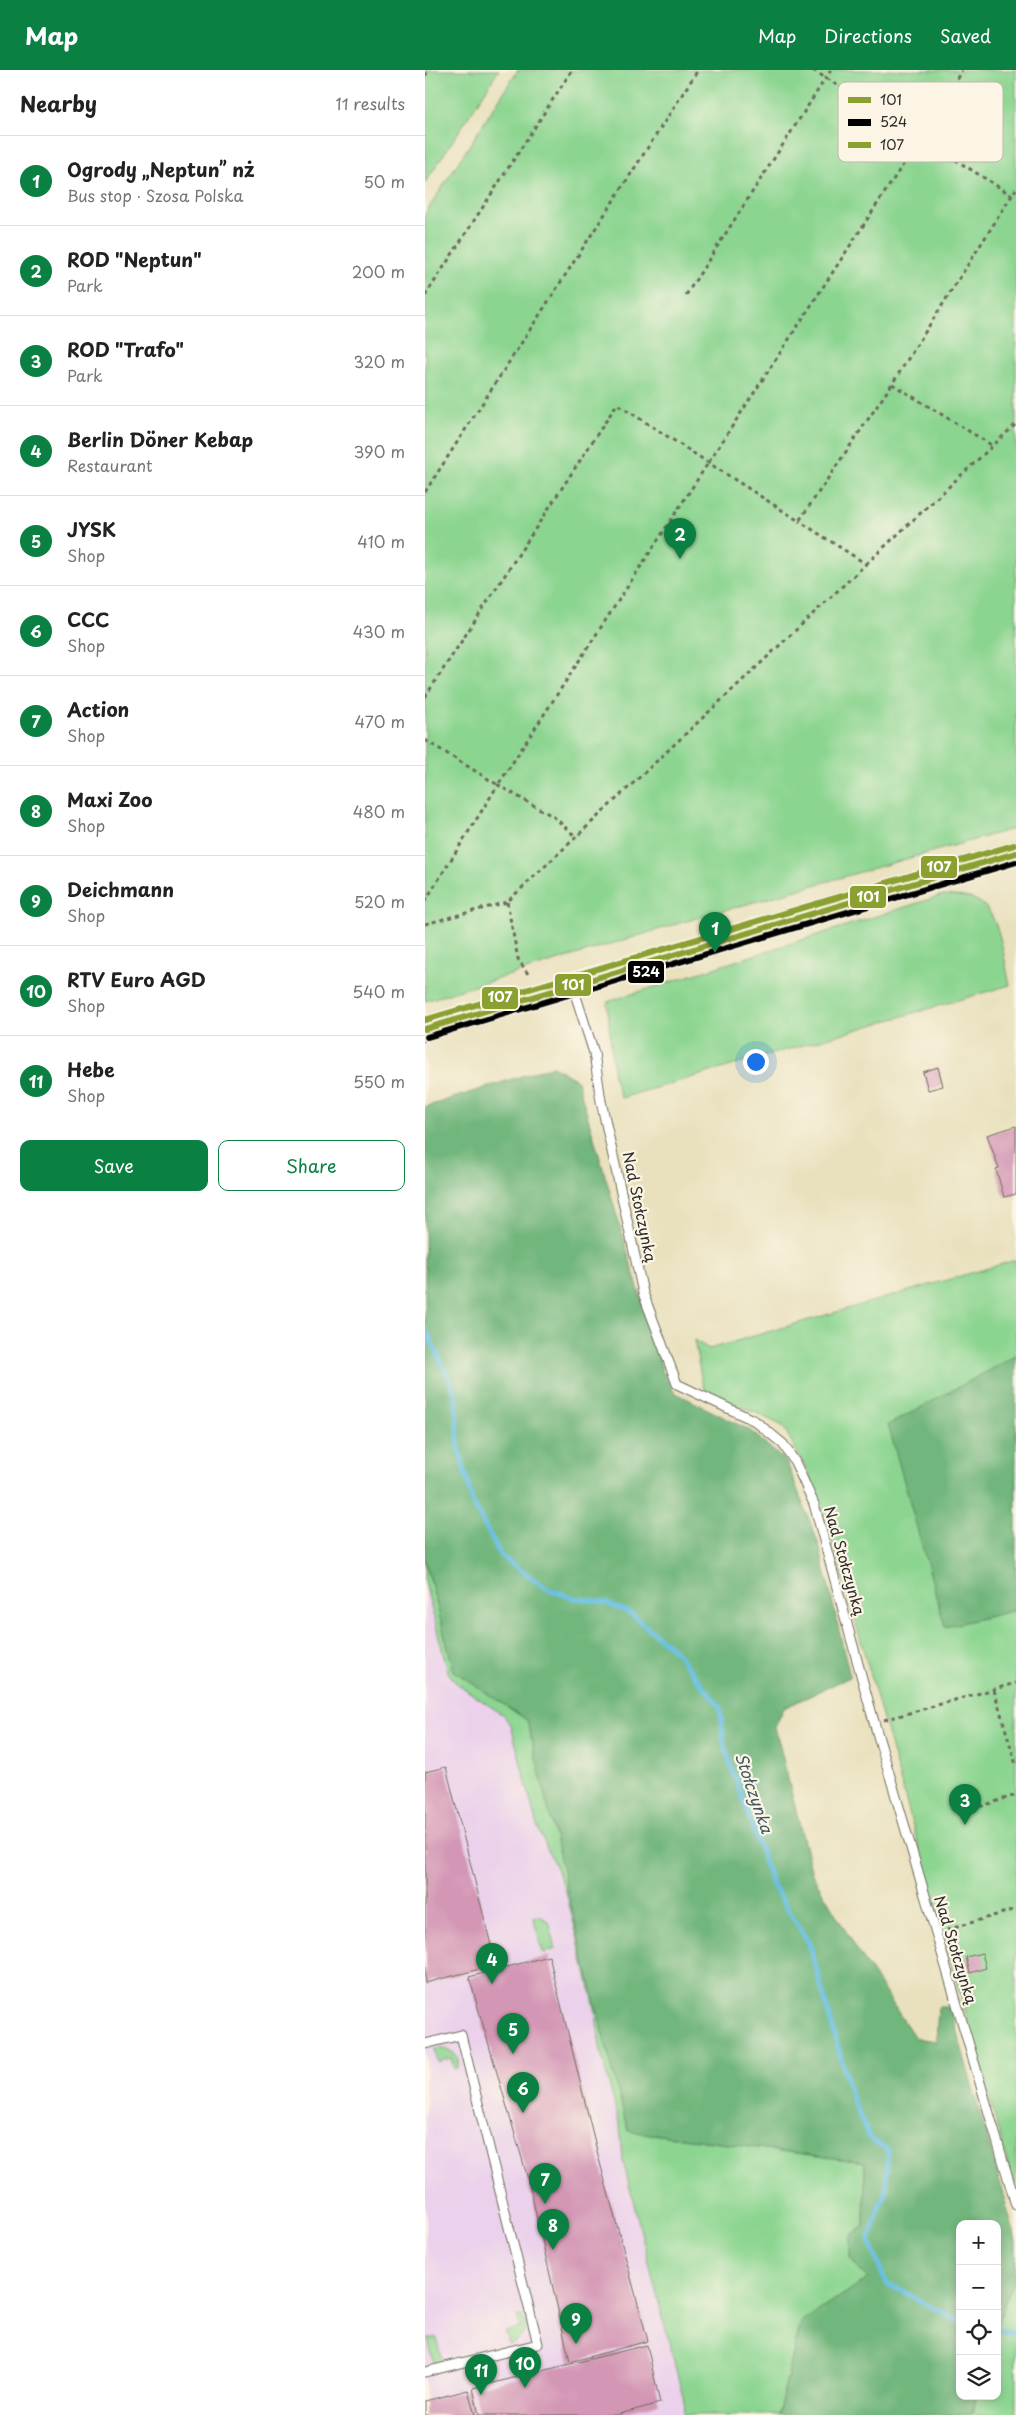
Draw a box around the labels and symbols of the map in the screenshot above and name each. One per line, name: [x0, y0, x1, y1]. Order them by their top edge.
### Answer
legend: [838, 82, 1003, 162]
text: 101: [880, 89, 902, 110]
text: 524: [880, 111, 907, 132]
text: 107: [880, 134, 904, 155]
pin: 2: [664, 518, 696, 559]
line badge: 107: [920, 855, 958, 879]
text: 107: [927, 856, 952, 877]
line badge: 101: [849, 885, 887, 909]
text: 101: [857, 886, 880, 907]
pin: 1: [699, 912, 731, 953]
line badge: 524: [627, 960, 665, 984]
text: 524: [632, 961, 660, 982]
line badge: 101: [554, 973, 592, 997]
text: 101: [562, 974, 585, 995]
line badge: 107: [481, 986, 519, 1010]
text: 107: [488, 986, 513, 1007]
your location: [743, 1049, 769, 1075]
street label: Nad Stołczynką: [618, 1149, 664, 1265]
street label: Nad Stołczynką: [819, 1503, 872, 1618]
water label: Stołczynka: [730, 1749, 780, 1837]
pin: 3: [949, 1784, 981, 1825]
street label: Nad Stołczynką: [929, 1892, 984, 2007]
pin: 4: [476, 1943, 508, 1984]
pin: 5: [497, 2013, 529, 2054]
pin: 6: [507, 2072, 539, 2113]
pin: 7: [529, 2163, 561, 2204]
pin: 8: [537, 2209, 569, 2250]
pin: 9: [560, 2303, 592, 2344]
pin: 10: [509, 2347, 541, 2388]
pin: 11: [465, 2354, 497, 2395]

